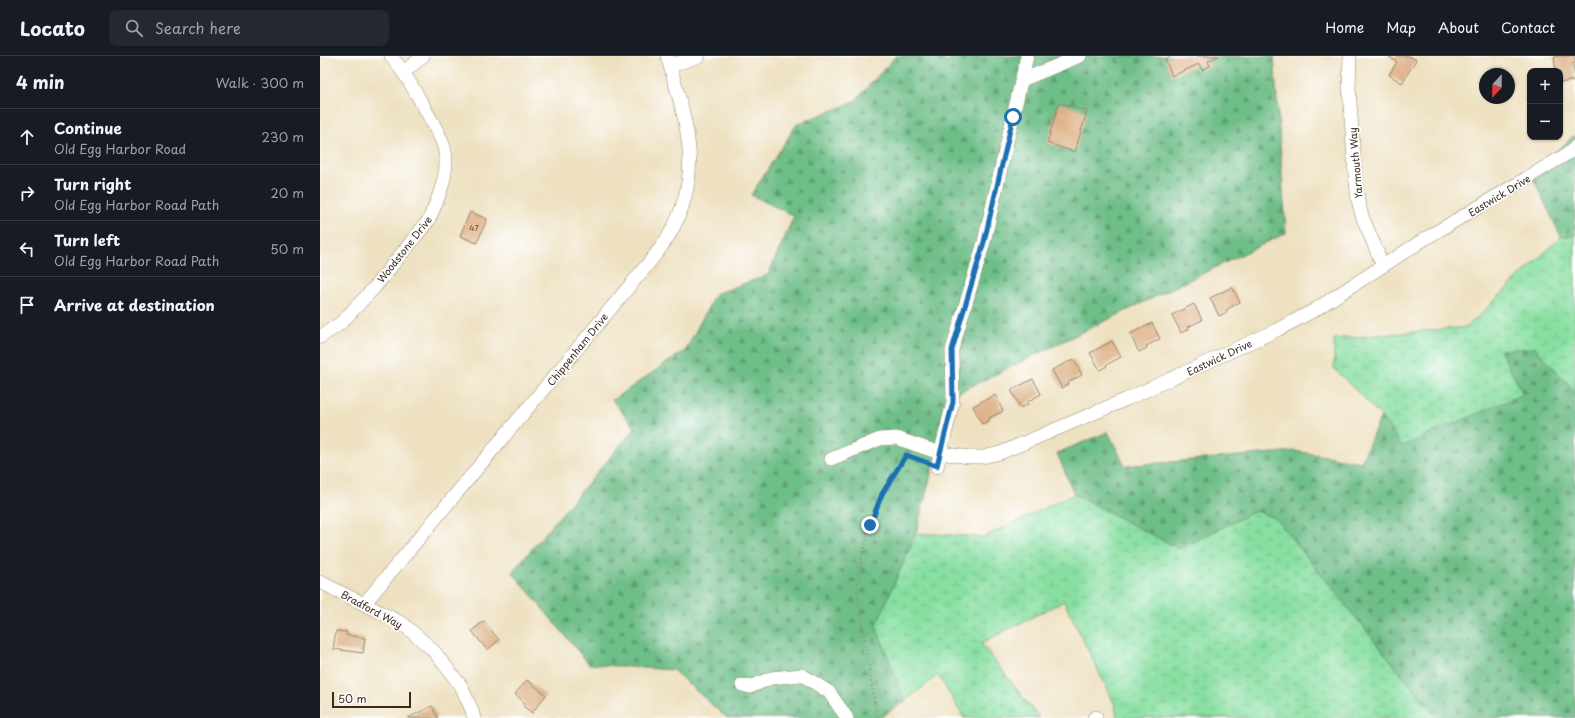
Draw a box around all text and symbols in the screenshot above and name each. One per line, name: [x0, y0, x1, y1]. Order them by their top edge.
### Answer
search box: [109, 10, 389, 46]
text: Locato: [20, 14, 85, 42]
text: Search here: [155, 16, 241, 39]
icon: search: [123, 17, 145, 39]
text: Home: [1325, 17, 1364, 38]
text: Map: [1386, 17, 1416, 38]
text: About: [1438, 17, 1479, 38]
text: Contact: [1501, 17, 1555, 38]
north arrow: [1479, 68, 1515, 104]
map controls: [1527, 68, 1563, 140]
button: +: [1527, 68, 1563, 104]
text: 4 min: [16, 69, 64, 95]
text: Walk · 300 m: [216, 73, 304, 92]
button: −: [1527, 104, 1563, 140]
route start: [1004, 108, 1022, 126]
text: Continue: [54, 116, 122, 139]
icon: ahead: [16, 126, 38, 148]
text: 230 m: [262, 127, 304, 146]
street label: Yarmouth Way: [1344, 127, 1366, 199]
text: Old Egg Harbor Road: [54, 139, 186, 158]
street label: Eastwick Drive: [1465, 170, 1533, 220]
text: Turn right: [54, 172, 131, 195]
icon: right: [16, 182, 38, 204]
text: 20 m: [270, 183, 304, 202]
text: Old Egg Harbor Road Path: [54, 195, 219, 214]
street label: Woodstone Drive: [373, 212, 435, 286]
house number: 47: [469, 222, 479, 234]
text: Turn left: [54, 228, 120, 251]
icon: left: [16, 238, 38, 260]
text: 50 m: [270, 239, 304, 258]
text: Old Egg Harbor Road Path: [54, 251, 219, 270]
text: Arrive at destination: [54, 293, 215, 316]
icon: arrive: [16, 294, 38, 316]
street label: Chippenham Drive: [543, 309, 611, 389]
street label: Eastwick Drive: [1184, 335, 1254, 379]
route end: [861, 516, 879, 534]
street label: Bradford Way: [339, 586, 406, 632]
scale bar: [332, 690, 411, 709]
text: 50 m: [338, 690, 367, 707]

